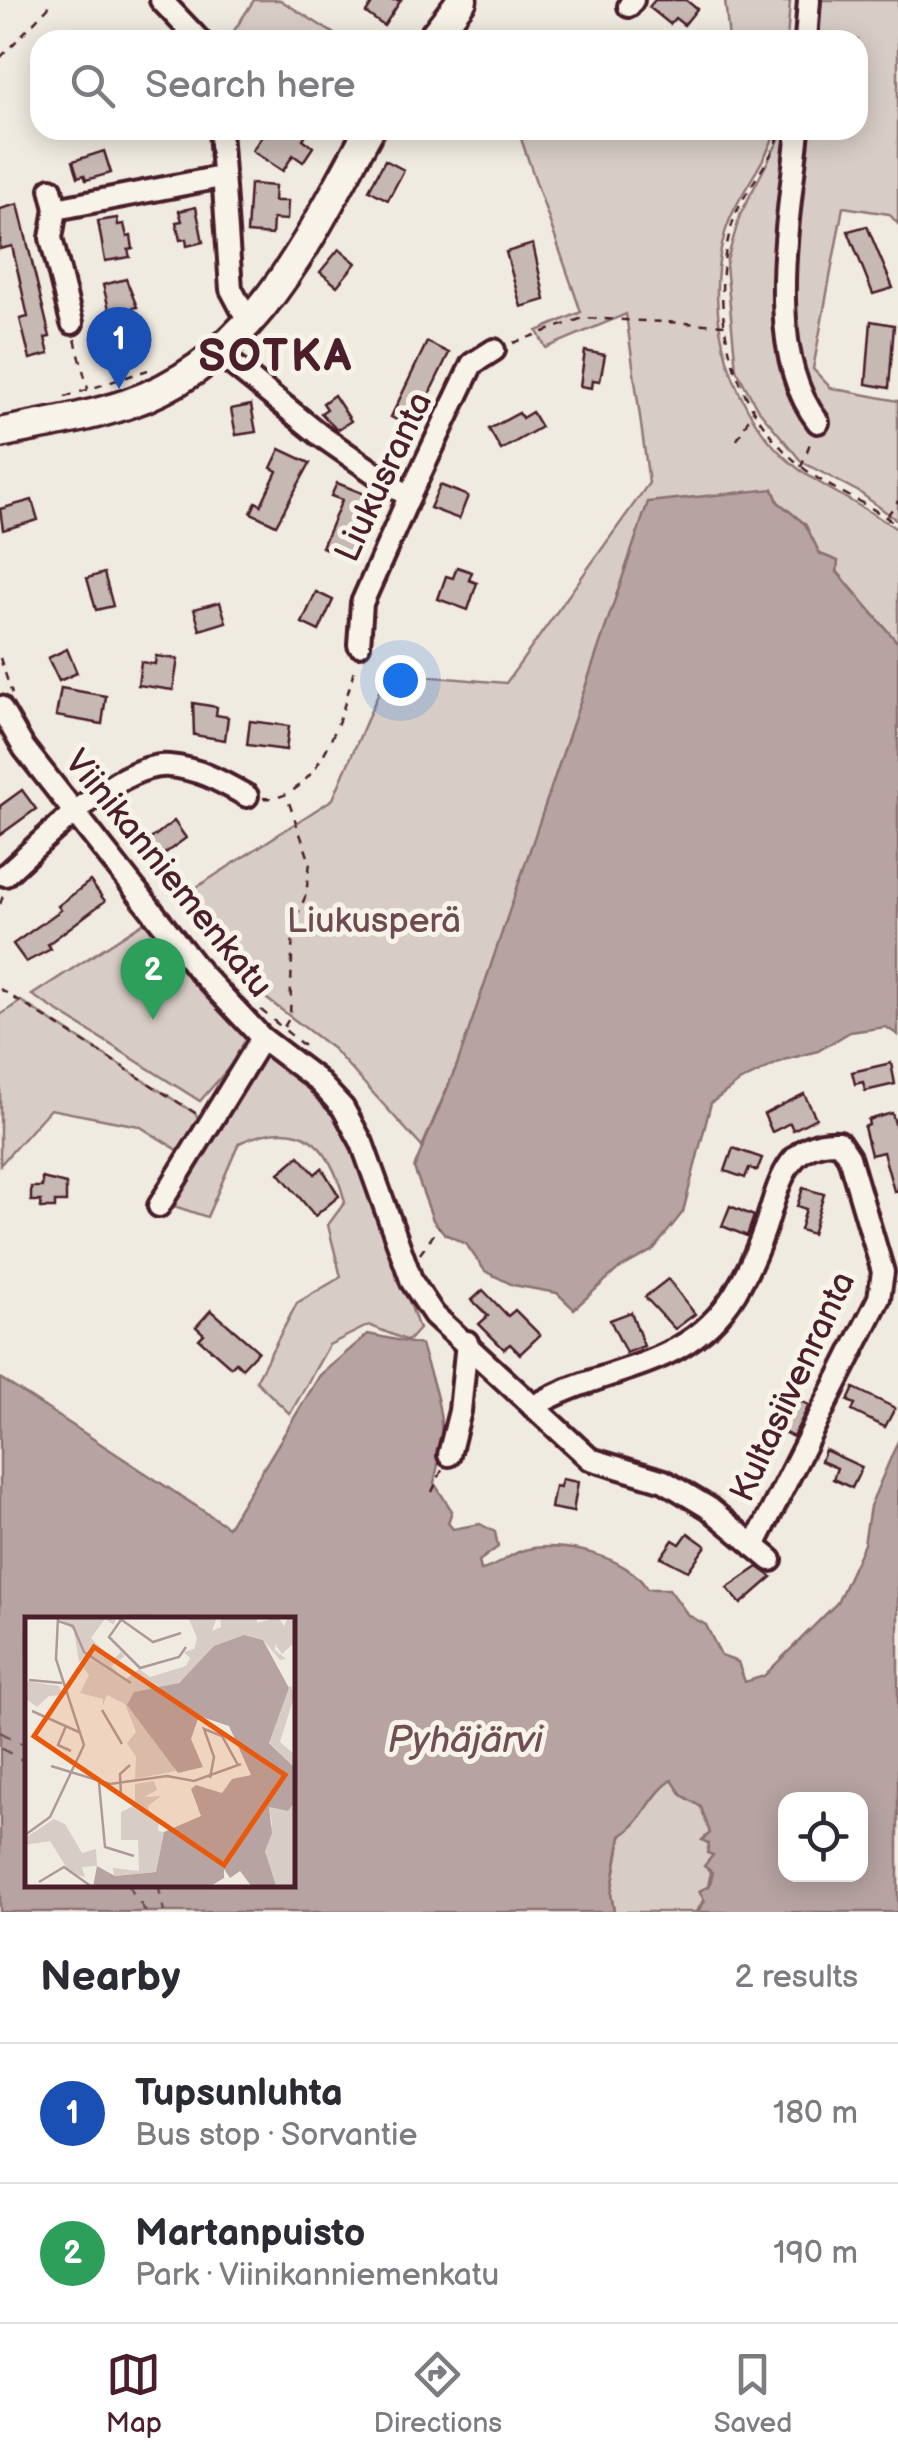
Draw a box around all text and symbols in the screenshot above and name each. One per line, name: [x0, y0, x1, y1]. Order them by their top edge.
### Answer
search box: [30, 30, 868, 140]
icon: search: [65, 58, 120, 113]
text: Search here: [145, 63, 356, 108]
pin: 1: [86, 306, 152, 389]
district label: SOTKA: [198, 330, 354, 385]
street label: Liukusranta: [326, 385, 442, 569]
your location: [375, 655, 426, 706]
street label: Viinikanniemenkatu: [55, 741, 281, 1007]
park label: Liukusperä: [287, 900, 461, 943]
pin: 2: [120, 938, 186, 1020]
street label: Kultasiivenranta: [721, 1265, 865, 1509]
inset map: [25, 1617, 295, 1887]
water label: Pyhäjärvi: [387, 1718, 544, 1763]
map controls: [778, 1792, 868, 1882]
button: locate: [778, 1792, 868, 1882]
text: Nearby: [40, 1952, 180, 2003]
text: 2 results: [734, 1958, 858, 1997]
text: Tupsunluhta: [135, 2071, 343, 2116]
text: 1: [66, 2094, 79, 2133]
text: 180 m: [773, 2094, 858, 2133]
text: Bus stop · Sorvantie: [135, 2116, 417, 2155]
text: Martanpuisto: [135, 2211, 365, 2256]
text: 2: [63, 2234, 82, 2273]
text: 190 m: [773, 2234, 858, 2273]
text: Park · Viinikanniemenkatu: [135, 2256, 499, 2295]
tab: Map: [106, 2347, 162, 2440]
tab: Directions: [373, 2347, 502, 2440]
tab: Saved: [714, 2347, 792, 2440]

